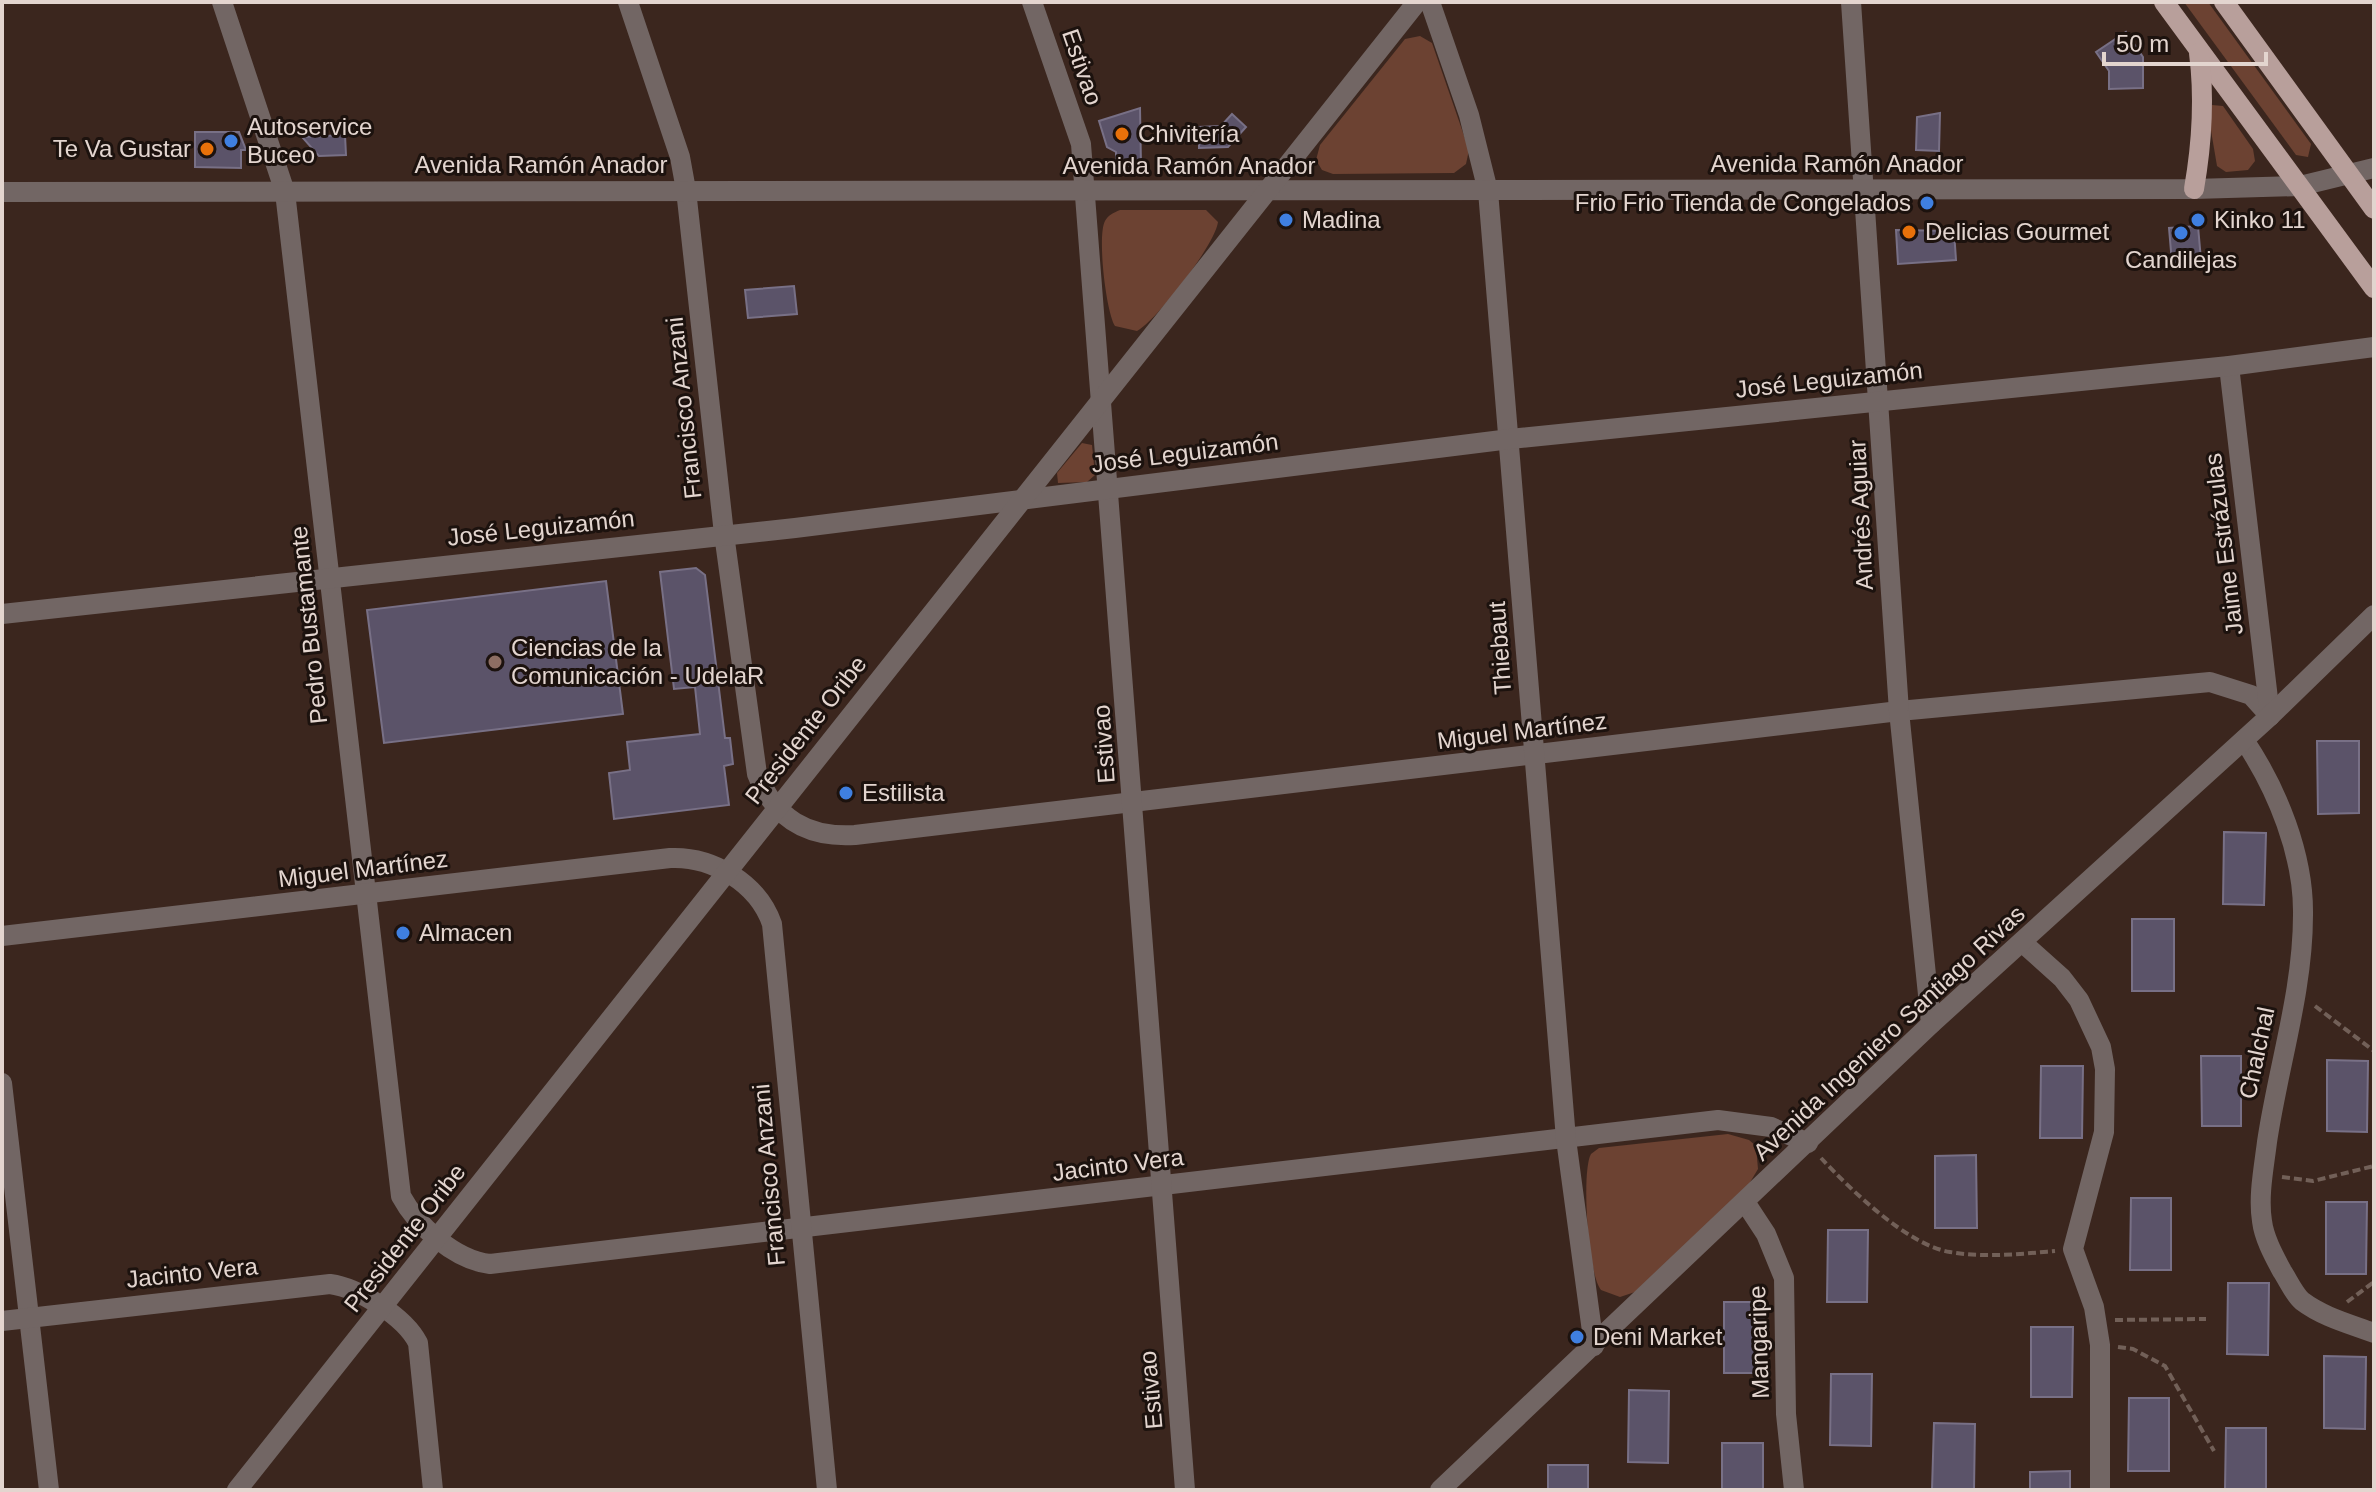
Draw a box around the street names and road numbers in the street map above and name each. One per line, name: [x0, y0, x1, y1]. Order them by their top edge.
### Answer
street label: Estivao: [1057, 25, 1108, 108]
street label: Avenida Ramón Anador: [1710, 150, 1964, 177]
street label: Avenida Ramón Anador: [414, 151, 668, 178]
street label: Avenida Ramón Anador: [1062, 152, 1316, 179]
street label: Francisco Anzani: [661, 316, 706, 500]
street label: José Leguizamón: [1734, 356, 1924, 403]
street label: José Leguizamón: [1090, 428, 1280, 477]
street label: Andrés Aguiar: [1843, 439, 1878, 591]
street label: Jaime Estrázulas: [2199, 452, 2248, 636]
street label: José Leguizamón: [446, 504, 636, 551]
street label: Pedro Bustamante: [285, 525, 332, 725]
street label: Thiebaut: [1483, 600, 1516, 696]
street label: Presidente Oribe: [740, 650, 872, 809]
street label: Estivao: [1087, 704, 1120, 784]
street label: Miguel Martínez: [1436, 707, 1608, 754]
street label: Miguel Martínez: [277, 845, 449, 892]
street label: Avenida Ingeniero Santiago Rivas: [1747, 900, 2030, 1166]
street label: Chalchal: [2234, 1004, 2279, 1101]
street label: Francisco Anzani: [747, 1083, 790, 1267]
street label: Jacinto Vera: [1051, 1143, 1186, 1186]
street label: Presidente Oribe: [339, 1158, 471, 1317]
street label: Jacinto Vera: [125, 1252, 260, 1293]
street label: Mangaripe: [1743, 1285, 1774, 1399]
street label: Estivao: [1134, 1350, 1167, 1430]

